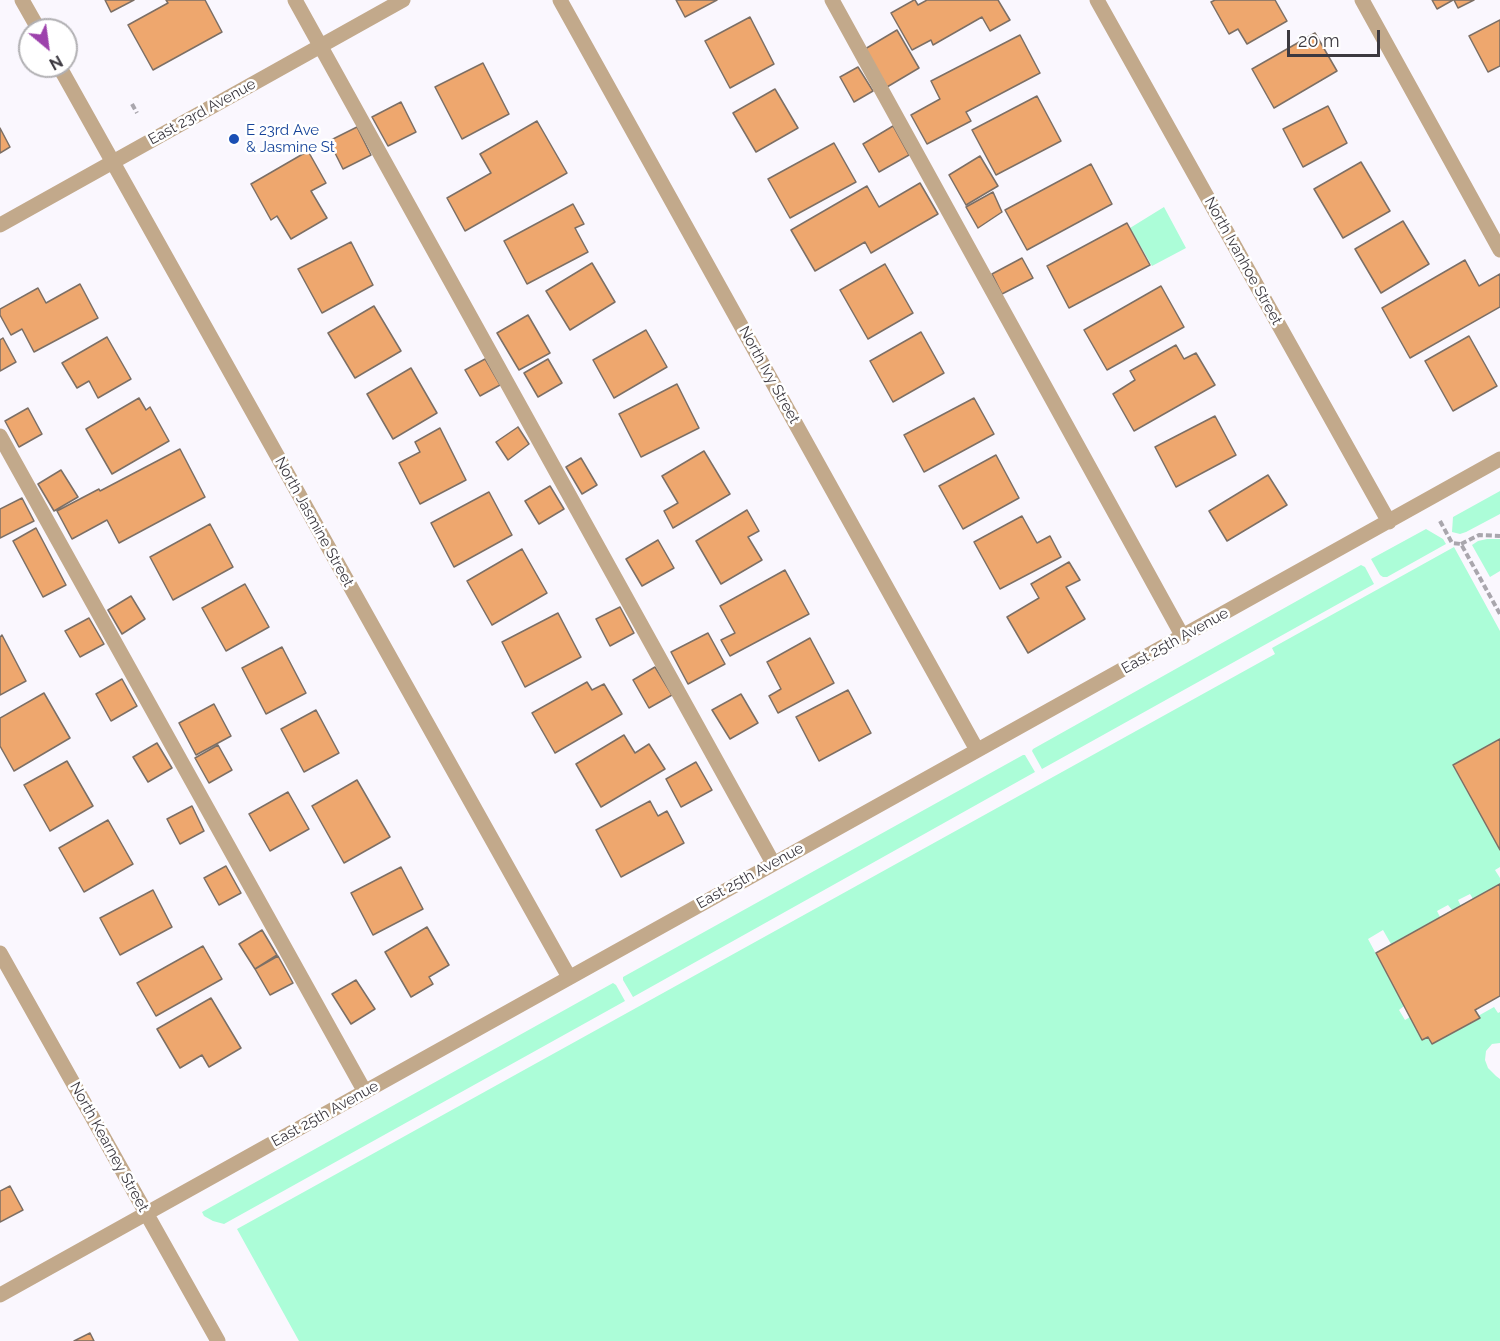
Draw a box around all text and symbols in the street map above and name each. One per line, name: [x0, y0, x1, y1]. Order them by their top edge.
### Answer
north arrow: [18, 18, 78, 78]
scale bar: [1290, 18, 1383, 56]
text: 20 m: [1298, 30, 1340, 51]
text: N: [46, 51, 66, 74]
street label: East 23rd Avenue: [145, 75, 259, 149]
place label: E 23rd Ave & Jasmine St: [246, 121, 335, 156]
marker: E 23rd Ave & Jasmine St: [227, 132, 241, 146]
street label: North Ivanhoe Street: [1200, 194, 1286, 328]
street label: North Ivy Street: [735, 323, 803, 427]
street label: North Jasmine Street: [271, 454, 357, 590]
street label: East 25th Avenue: [1118, 604, 1232, 678]
street label: East 25th Avenue: [693, 839, 807, 913]
street label: East 25th Avenue: [268, 1077, 382, 1151]
street label: North Kearney Street: [66, 1079, 152, 1215]

